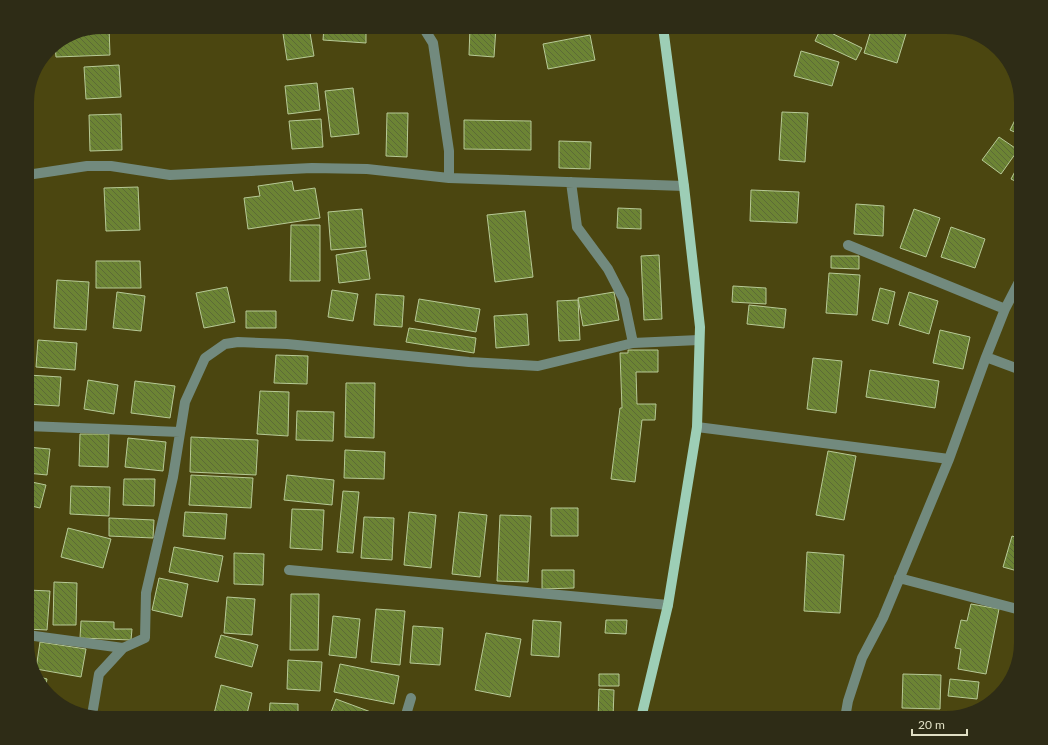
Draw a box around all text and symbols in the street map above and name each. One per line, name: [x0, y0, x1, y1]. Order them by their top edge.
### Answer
scale bar: [912, 711, 967, 737]
text: 20 m: [918, 717, 945, 732]

